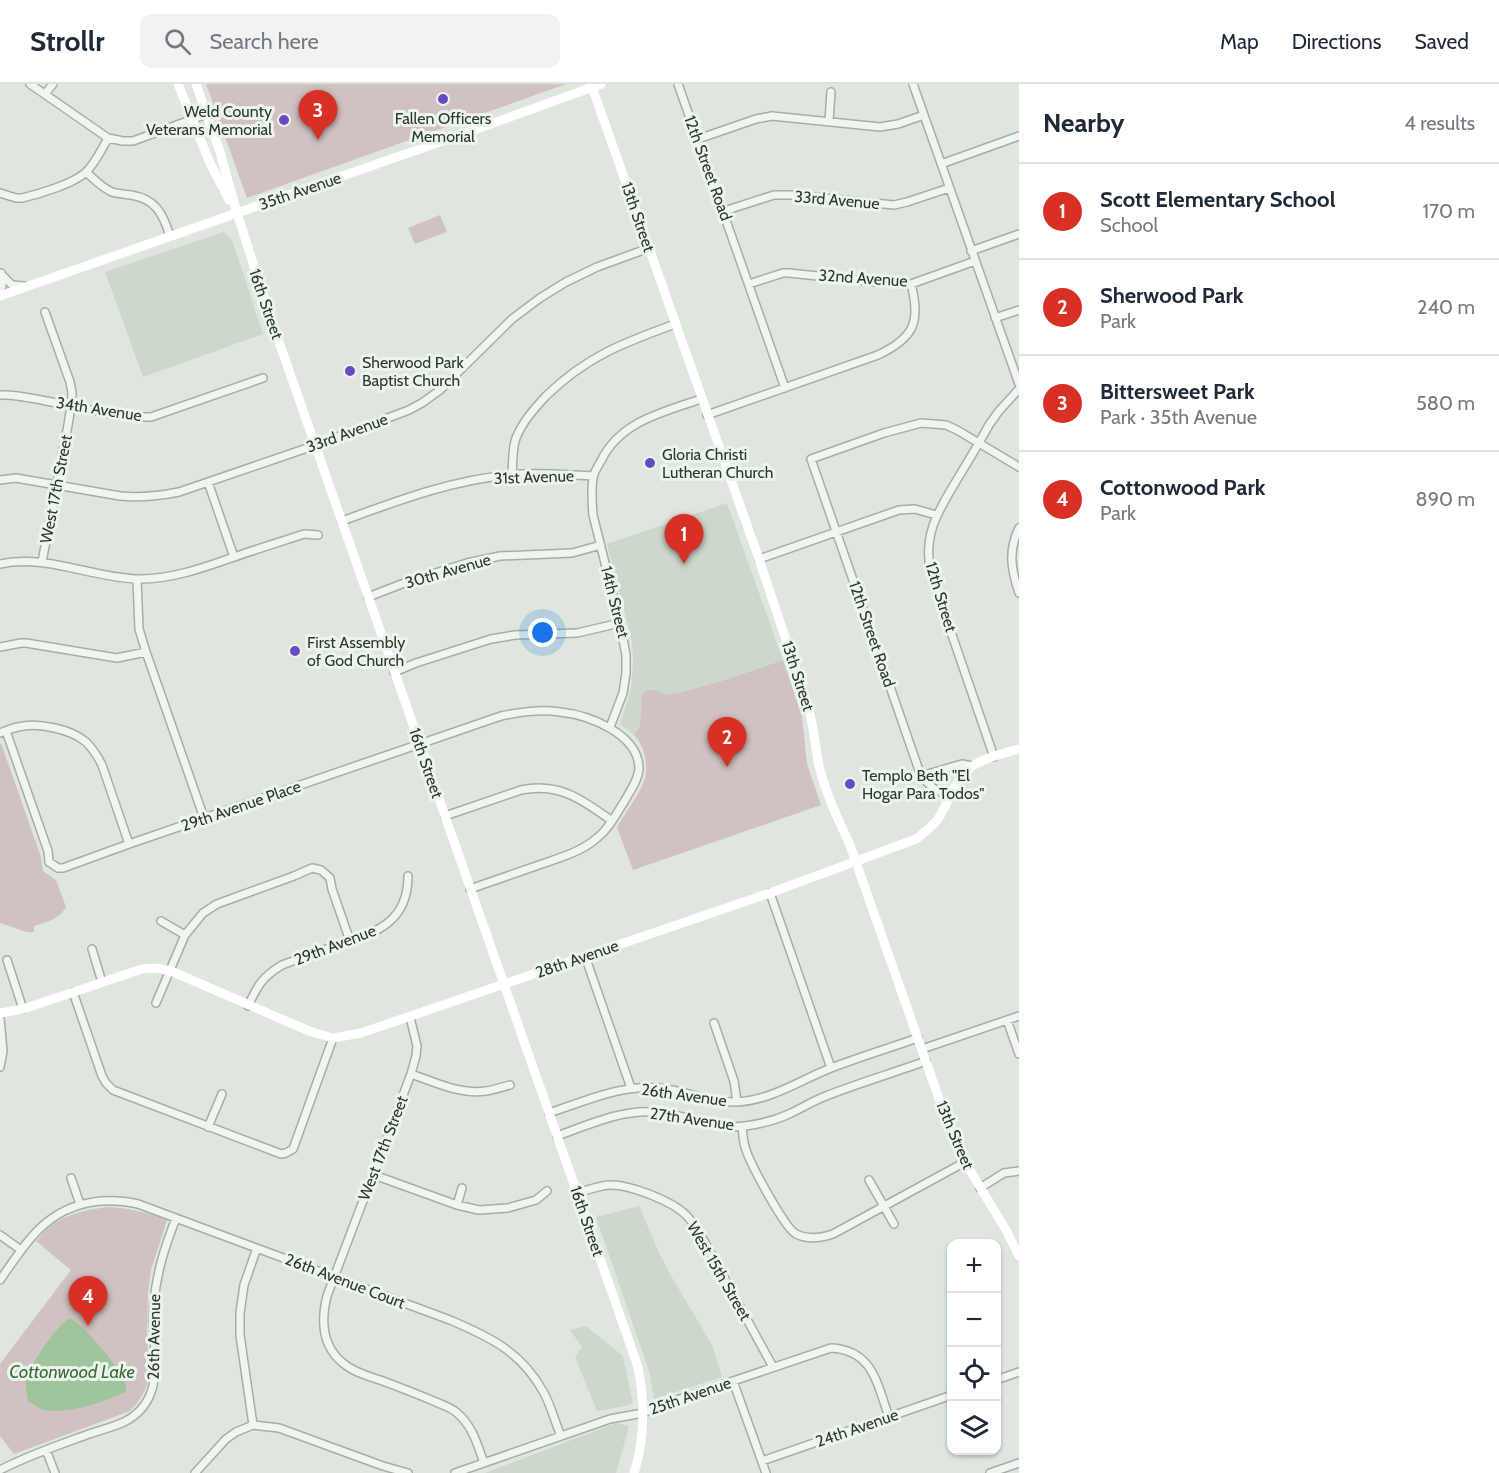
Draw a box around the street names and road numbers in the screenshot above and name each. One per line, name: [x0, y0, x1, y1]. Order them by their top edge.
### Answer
street label: 12th Street Road: [680, 113, 736, 223]
street label: 35th Avenue: [256, 168, 344, 214]
street label: 13th Street: [617, 180, 659, 255]
street label: 33rd Avenue: [794, 187, 880, 213]
street label: 32nd Avenue: [818, 265, 908, 291]
street label: 16th Street: [245, 266, 287, 342]
street label: 34th Avenue: [55, 393, 143, 425]
street label: 33rd Avenue: [304, 409, 390, 457]
street label: West 17th Street: [36, 432, 76, 545]
street label: 31st Avenue: [494, 466, 574, 488]
street label: 30th Avenue: [403, 550, 493, 592]
street label: 12th Street: [921, 560, 961, 635]
street label: 14th Street: [597, 564, 633, 640]
street label: 12th Street Road: [845, 579, 899, 689]
street label: 13th Street: [778, 639, 818, 714]
street label: 16th Street: [405, 725, 447, 801]
street label: 29th Avenue Place: [179, 777, 303, 835]
street label: 29th Avenue: [292, 921, 378, 969]
street label: 28th Avenue: [533, 936, 621, 982]
street label: 26th Avenue: [640, 1080, 728, 1110]
street label: West 17th Street: [354, 1093, 412, 1203]
street label: 13th Street: [932, 1098, 978, 1173]
street label: 27th Avenue: [649, 1104, 735, 1134]
street label: 16th Street: [566, 1183, 608, 1259]
street label: West 15th Street: [683, 1218, 755, 1324]
street label: 26th Avenue Court: [282, 1249, 408, 1313]
street label: 26th Avenue: [144, 1294, 164, 1380]
street label: 25th Avenue: [647, 1373, 733, 1419]
street label: 24th Avenue: [813, 1405, 901, 1451]

